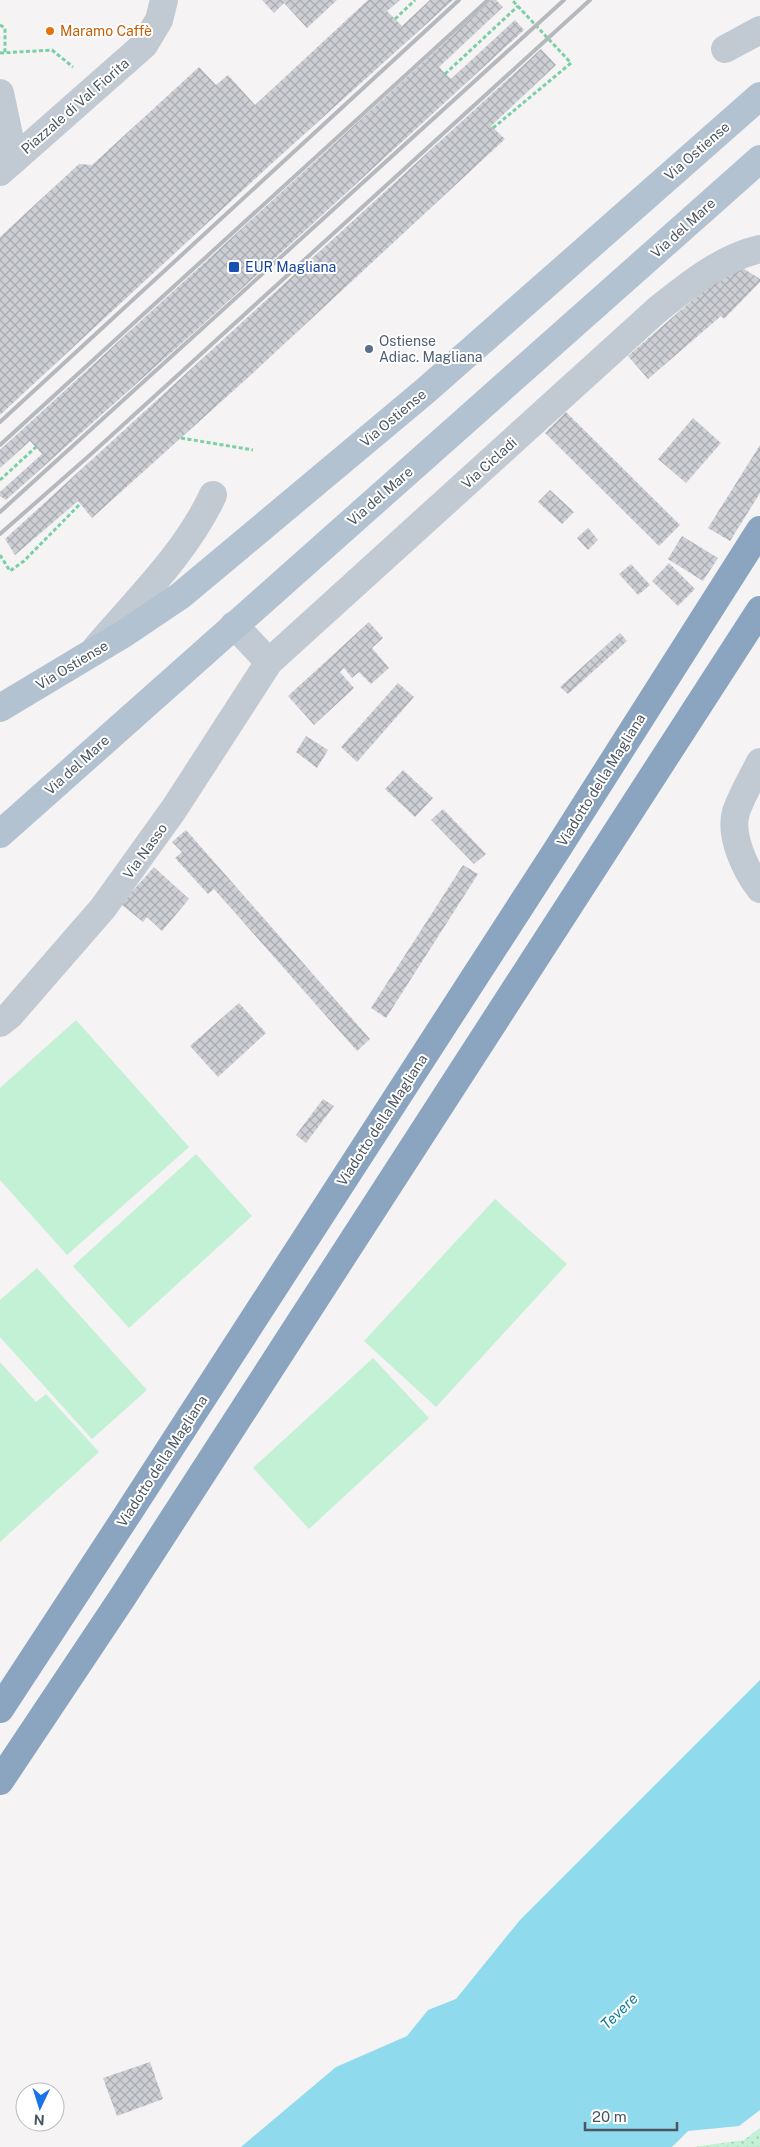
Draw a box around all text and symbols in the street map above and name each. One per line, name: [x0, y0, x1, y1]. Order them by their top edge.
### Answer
place label: Maramo Caffè: [60, 23, 152, 39]
marker: Maramo Caffè: [44, 25, 56, 37]
street label: Piazzale di Val Fiorita: [18, 55, 132, 157]
street label: Via Ostiense: [661, 118, 733, 184]
street label: Via del Mare: [647, 195, 719, 261]
place label: EUR Magliana: [245, 259, 336, 275]
marker: EUR Magliana: [227, 260, 241, 274]
place label: Ostiense Adiac. Magliana: [379, 333, 482, 365]
marker: Ostiense Adiac. Magliana: [363, 343, 375, 355]
street label: Via Ostiense: [357, 386, 429, 450]
street label: Via Cicladi: [458, 434, 520, 492]
street label: Via del Mare: [344, 463, 416, 529]
street label: Via Ostiense: [33, 637, 111, 693]
street label: Viadotto della Magliana: [554, 711, 648, 849]
street label: Via del Mare: [41, 732, 113, 798]
street label: Via Nasso: [120, 820, 170, 882]
street label: Viadotto della Magliana: [334, 1051, 430, 1189]
street label: Viadotto della Magliana: [114, 1392, 210, 1530]
water label: Tevere: [597, 1989, 641, 2033]
north arrow: [15, 2082, 65, 2132]
scale bar: [585, 2100, 678, 2132]
text: 20 m: [592, 2108, 627, 2125]
text: N: [33, 2112, 45, 2128]

